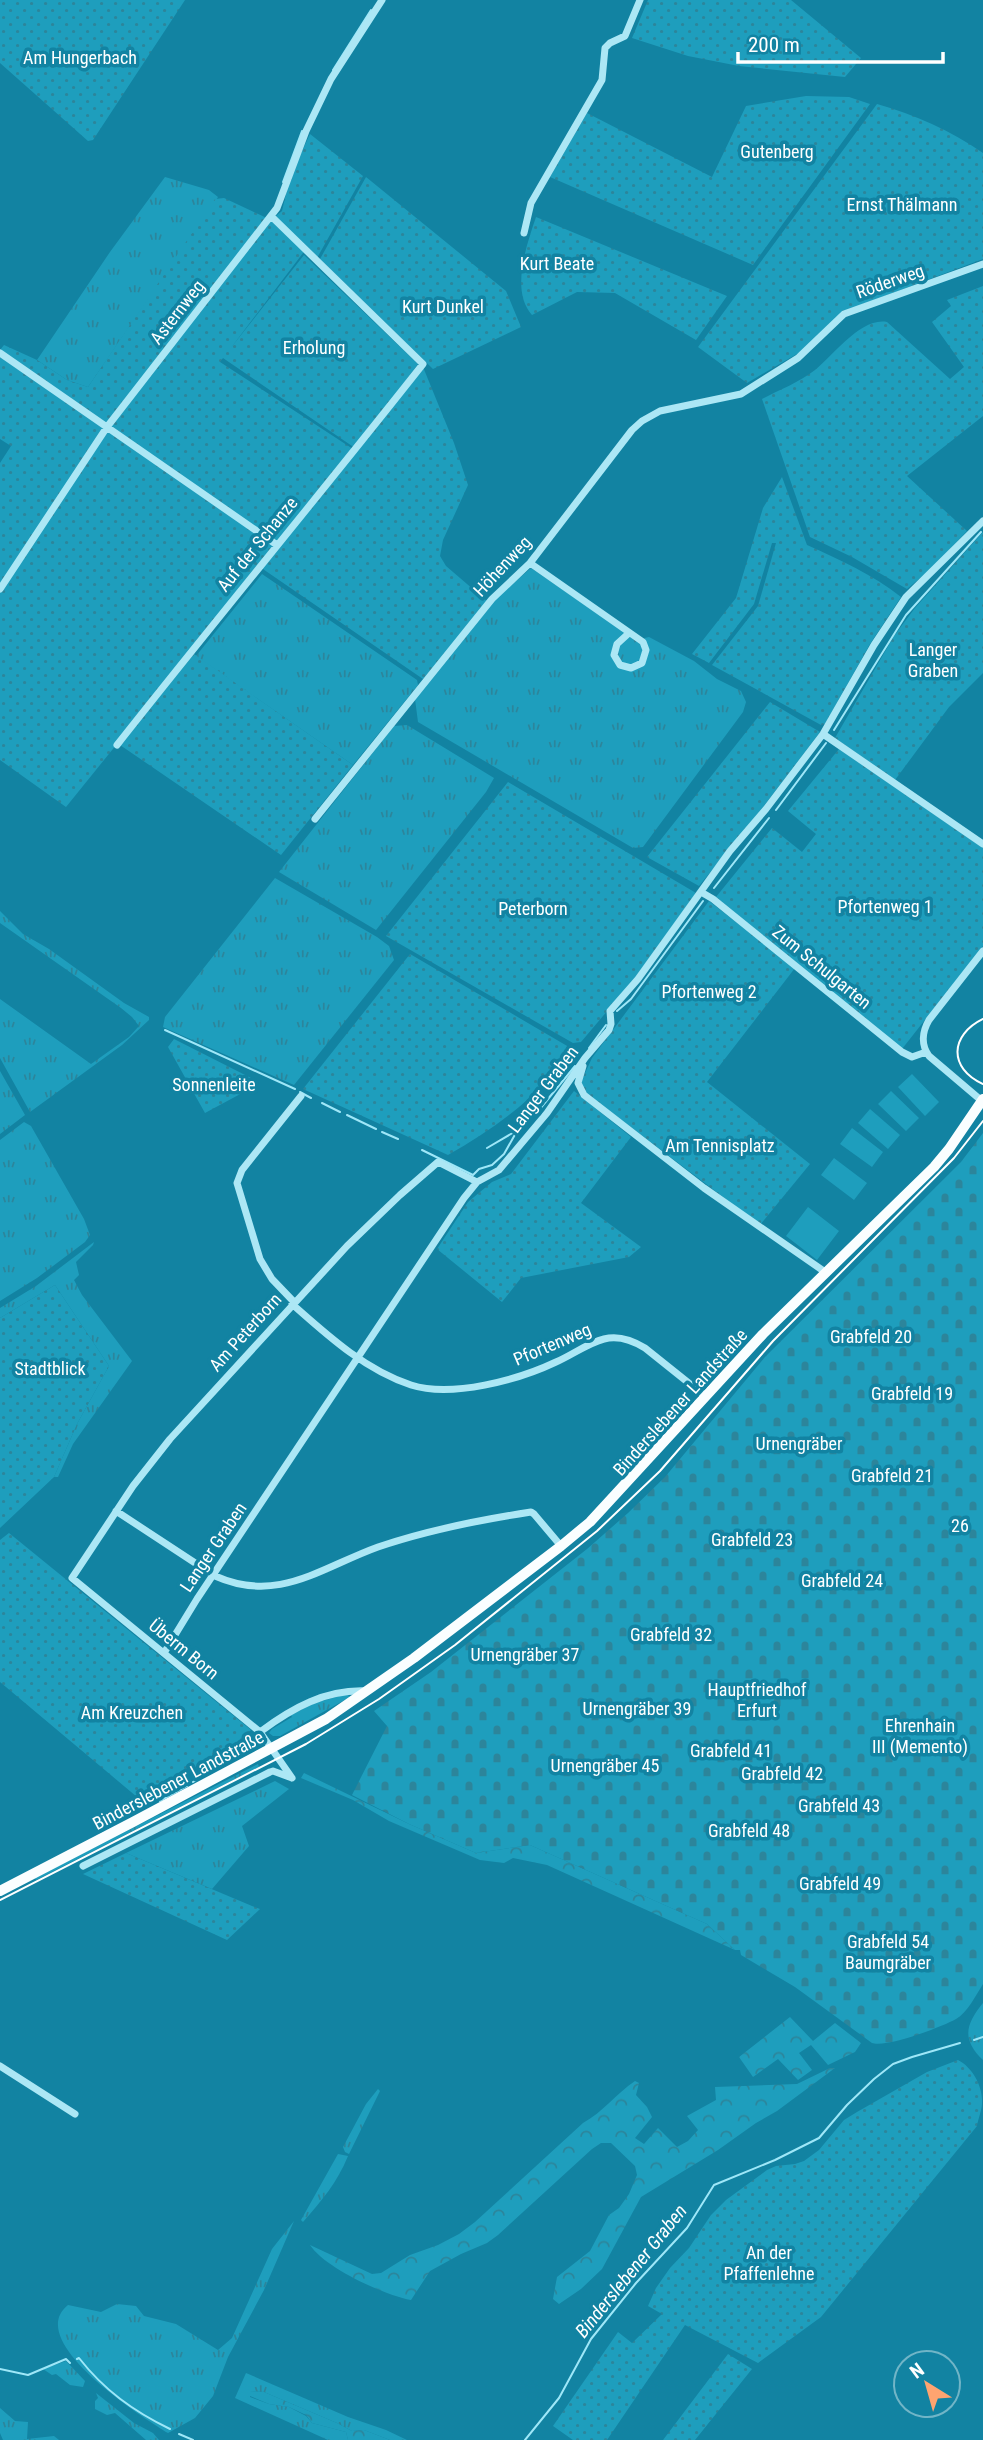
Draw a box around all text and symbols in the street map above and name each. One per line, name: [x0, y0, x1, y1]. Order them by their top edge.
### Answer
scale bar: [738, 21, 943, 65]
text: 200 m: [748, 33, 800, 57]
park label: Am Hungerbach: [23, 47, 137, 68]
park label: Gutenberg: [740, 141, 814, 162]
park label: Ernst Thälmann: [847, 194, 957, 215]
park label: Kurt Beate: [520, 253, 594, 274]
street label: Röderweg: [853, 260, 927, 302]
street label: Asternweg: [145, 276, 209, 348]
park label: Kurt Dunkel: [402, 296, 484, 317]
park label: Erholung: [283, 337, 345, 358]
street label: Auf der Schanze: [212, 492, 302, 596]
street label: Höhenweg: [469, 531, 535, 601]
park label: Langer Graben: [908, 639, 958, 681]
park label: Pfortenweg 1: [837, 896, 933, 917]
park label: Peterborn: [498, 898, 568, 919]
street label: Zum Schulgarten: [768, 921, 876, 1013]
park label: Pfortenweg 2: [661, 981, 757, 1002]
street label: Langer Graben: [504, 1041, 582, 1137]
park label: Sonnenleite: [172, 1074, 256, 1095]
park label: Am Tennisplatz: [665, 1135, 775, 1156]
street label: Am Peterborn: [204, 1289, 286, 1375]
street label: Pfortenweg: [510, 1318, 594, 1370]
street label: Binderslebener Landstraße: [609, 1324, 751, 1480]
park label: Grabfeld 20: [830, 1326, 912, 1347]
park label: Stadtblick: [14, 1358, 86, 1379]
park label: Grabfeld 19: [871, 1383, 953, 1404]
park label: Urnengräber: [756, 1433, 843, 1454]
park label: Grabfeld 21: [851, 1465, 933, 1486]
street label: Langer Graben: [175, 1498, 251, 1596]
park label: 26: [951, 1515, 969, 1536]
park label: Grabfeld 23: [711, 1529, 793, 1550]
park label: Grabfeld 24: [801, 1570, 883, 1591]
street label: Überm Born: [145, 1615, 223, 1683]
park label: Grabfeld 32: [630, 1624, 712, 1645]
park label: Urnengräber 37: [471, 1644, 580, 1665]
park label: Hauptfriedhof Erfurt: [708, 1679, 807, 1721]
park label: Urnengräber 39: [583, 1698, 691, 1719]
park label: Am Kreuzchen: [81, 1702, 183, 1723]
park label: Ehrenhain III (Memento): [872, 1715, 968, 1758]
street label: Binderslebener Landstraße: [89, 1726, 267, 1834]
park label: Grabfeld 41: [690, 1740, 772, 1761]
park label: Urnengräber 45: [551, 1755, 660, 1776]
park label: Grabfeld 42: [741, 1763, 823, 1784]
park label: Grabfeld 43: [798, 1795, 880, 1816]
park label: Grabfeld 48: [708, 1820, 790, 1841]
park label: Grabfeld 49: [799, 1873, 881, 1894]
park label: Grabfeld 54 Baumgräber: [845, 1931, 932, 1973]
water label: Binderslebener Graben: [570, 2200, 692, 2342]
park label: An der Pfaffenlehne: [723, 2242, 815, 2284]
north arrow: [892, 2349, 962, 2419]
text: N: [906, 2358, 929, 2384]

